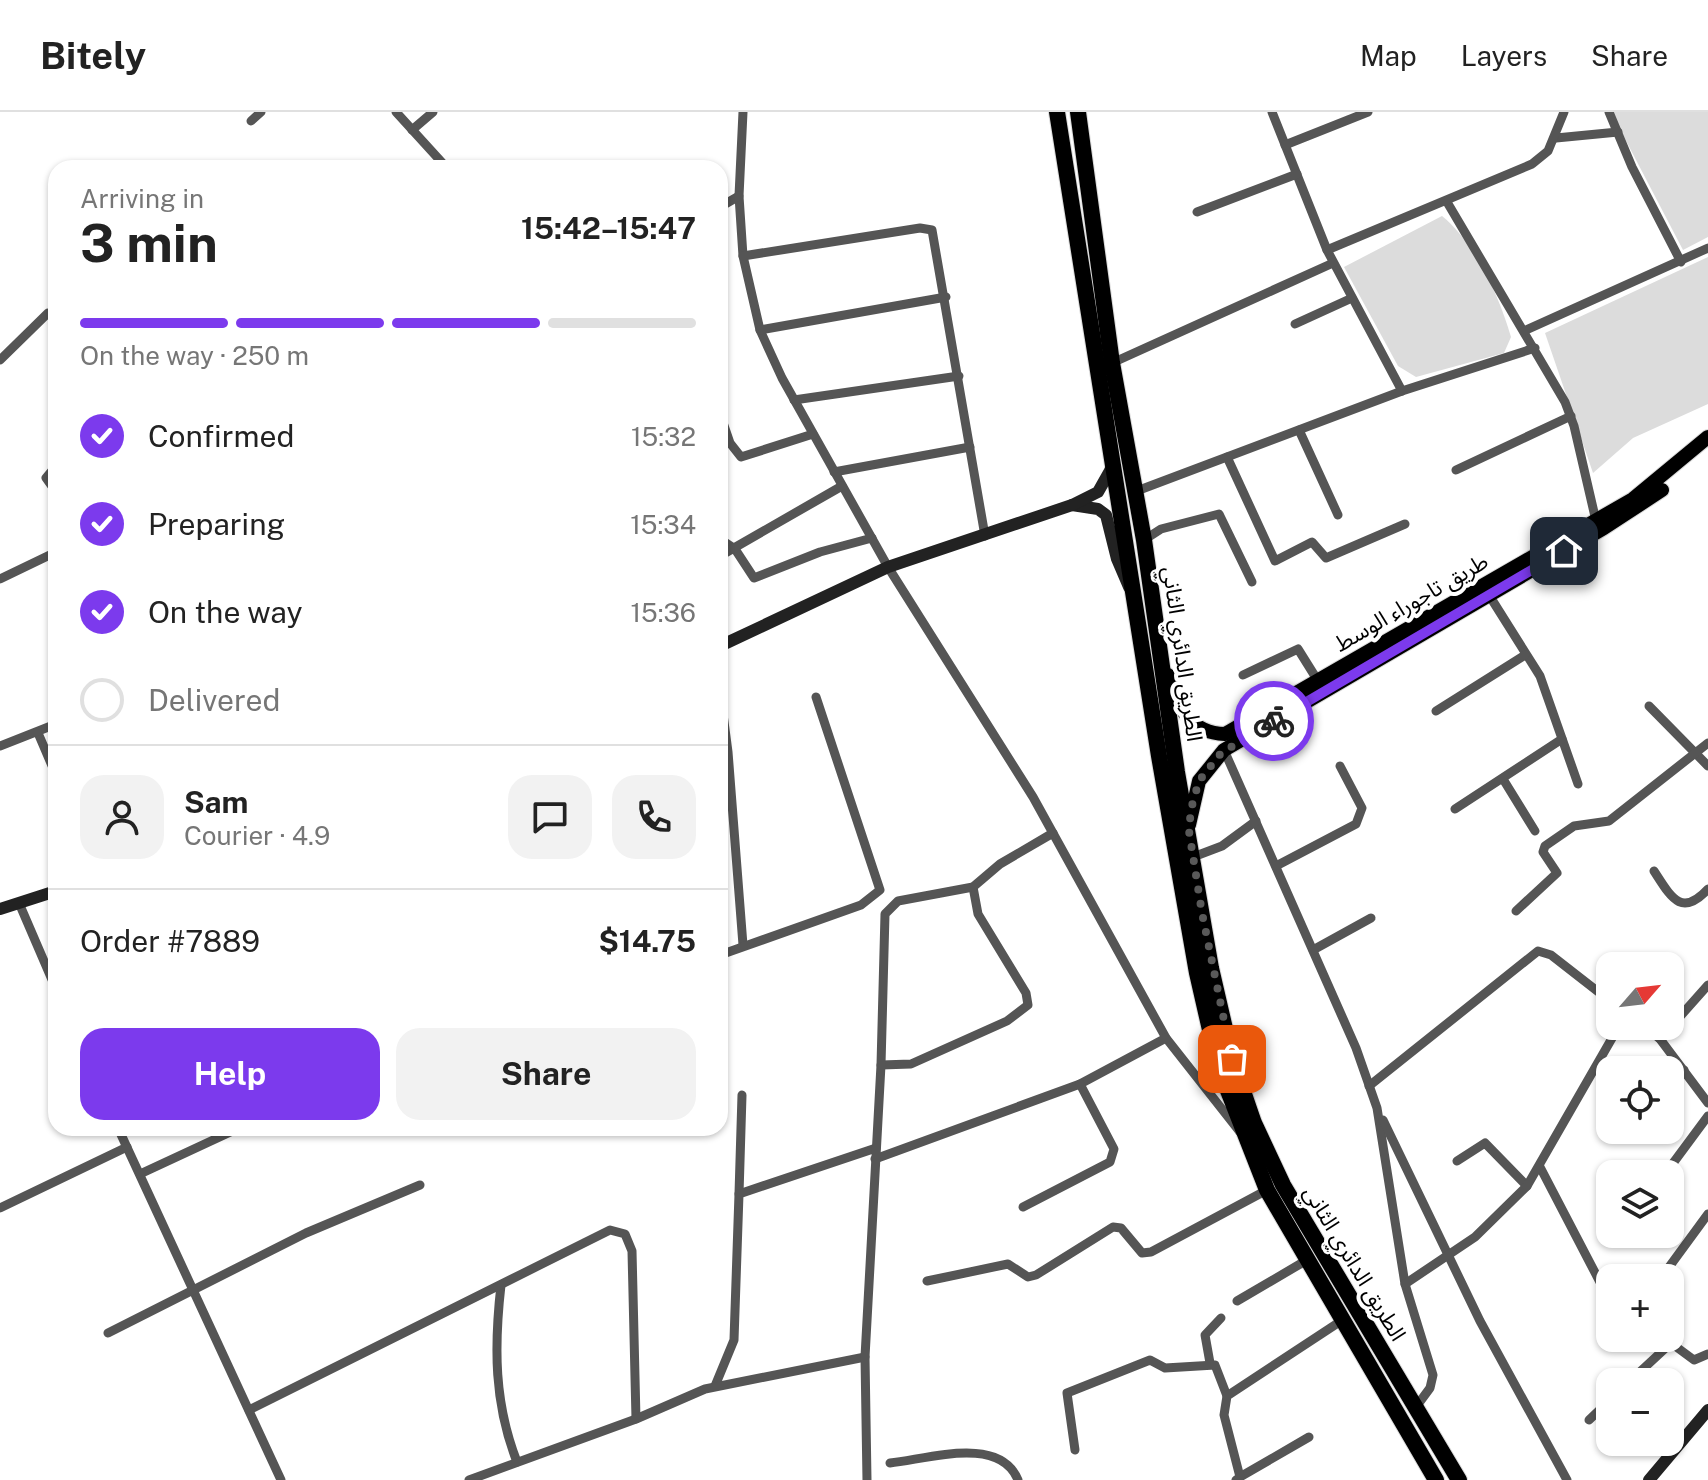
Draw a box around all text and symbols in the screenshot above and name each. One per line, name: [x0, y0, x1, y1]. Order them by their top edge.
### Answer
text: Bitely: [40, 33, 146, 78]
text: Map: [1360, 39, 1417, 72]
text: Layers: [1461, 39, 1547, 72]
text: Share: [1591, 39, 1668, 72]
text: Arriving in: [80, 183, 204, 214]
text: 15:42–15:47: [521, 210, 696, 246]
text: 3 min: [80, 213, 218, 274]
text: On the way · 250 m: [80, 340, 309, 371]
icon: check: [80, 414, 124, 458]
text: Confirmed: [148, 418, 294, 454]
text: 15:32: [631, 421, 696, 452]
icon: check: [80, 502, 124, 546]
text: Preparing: [148, 506, 285, 542]
text: 15:34: [630, 509, 696, 540]
pin: [1530, 517, 1598, 585]
icon: home: [1542, 529, 1586, 573]
street label: طريق تاجوراء الوسط: [1330, 547, 1493, 657]
street label: الطريق الدائري الثاني: [1154, 565, 1208, 744]
icon: check: [80, 590, 124, 634]
text: On the way: [148, 594, 302, 630]
text: 15:36: [631, 597, 696, 628]
courier: [1234, 681, 1314, 761]
text: Delivered: [148, 682, 280, 718]
icon: bike: [1252, 699, 1296, 743]
button: person: [80, 775, 164, 859]
button: chat: [508, 775, 592, 859]
button: phone: [612, 775, 696, 859]
text: Sam: [184, 784, 248, 820]
text: Courier · 4.9: [184, 820, 330, 851]
text: Order #7889: [80, 923, 260, 959]
text: $14.75: [598, 923, 696, 959]
north arrow: [1596, 952, 1684, 1040]
map controls: [1596, 952, 1684, 1456]
pin: [1198, 1025, 1266, 1093]
button: Help: [80, 1028, 380, 1120]
button: Share: [396, 1028, 696, 1120]
icon: bag: [1210, 1037, 1254, 1081]
button: locate: [1596, 1056, 1684, 1144]
button: layers: [1596, 1160, 1684, 1248]
street label: الطريق الدائري الثاني: [1295, 1181, 1412, 1348]
button: +: [1596, 1264, 1684, 1352]
button: −: [1596, 1368, 1684, 1456]

